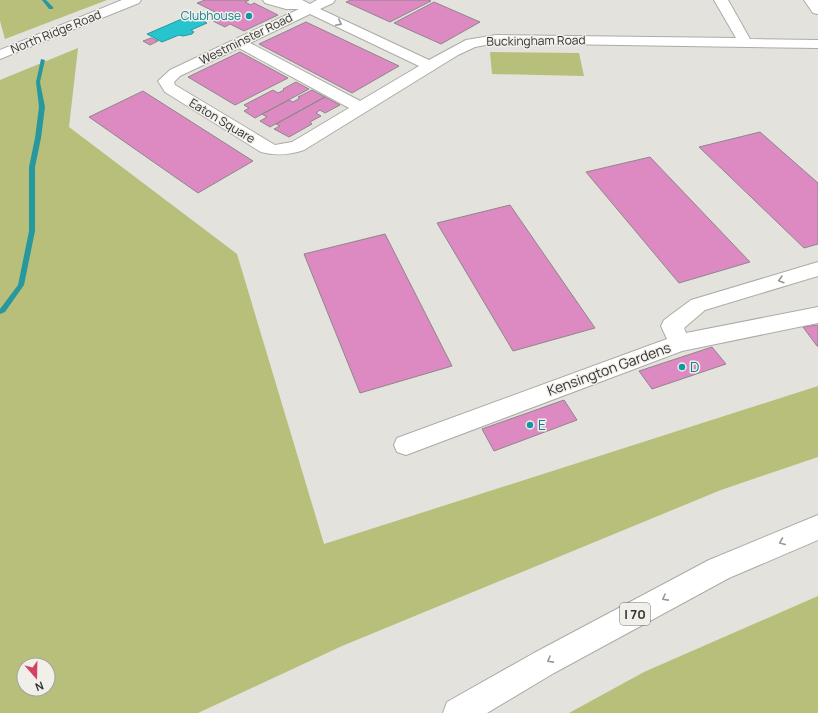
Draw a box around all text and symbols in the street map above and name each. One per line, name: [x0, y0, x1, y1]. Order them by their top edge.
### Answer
street label: North Ridge Road: [8, 6, 104, 57]
place label: Clubhouse: [181, 7, 241, 24]
street label: Westminster Road: [196, 9, 295, 68]
marker: Clubhouse: [244, 11, 254, 21]
one-way arrow: [335, 18, 342, 26]
street label: Buckingham Road: [486, 31, 586, 50]
street label: Eaton Square: [186, 94, 258, 147]
one-way arrow: [777, 275, 784, 284]
street label: Kensington Gardens: [544, 337, 673, 400]
place label: D: [690, 357, 699, 376]
marker: D: [677, 362, 687, 372]
place label: E: [538, 415, 546, 434]
marker: E: [525, 420, 535, 430]
one-way arrow: [779, 538, 786, 546]
one-way arrow: [662, 594, 669, 601]
road number: I 70: [620, 603, 650, 625]
one-way arrow: [547, 655, 554, 662]
north arrow: [16, 657, 56, 697]
text: N: [33, 678, 46, 695]

